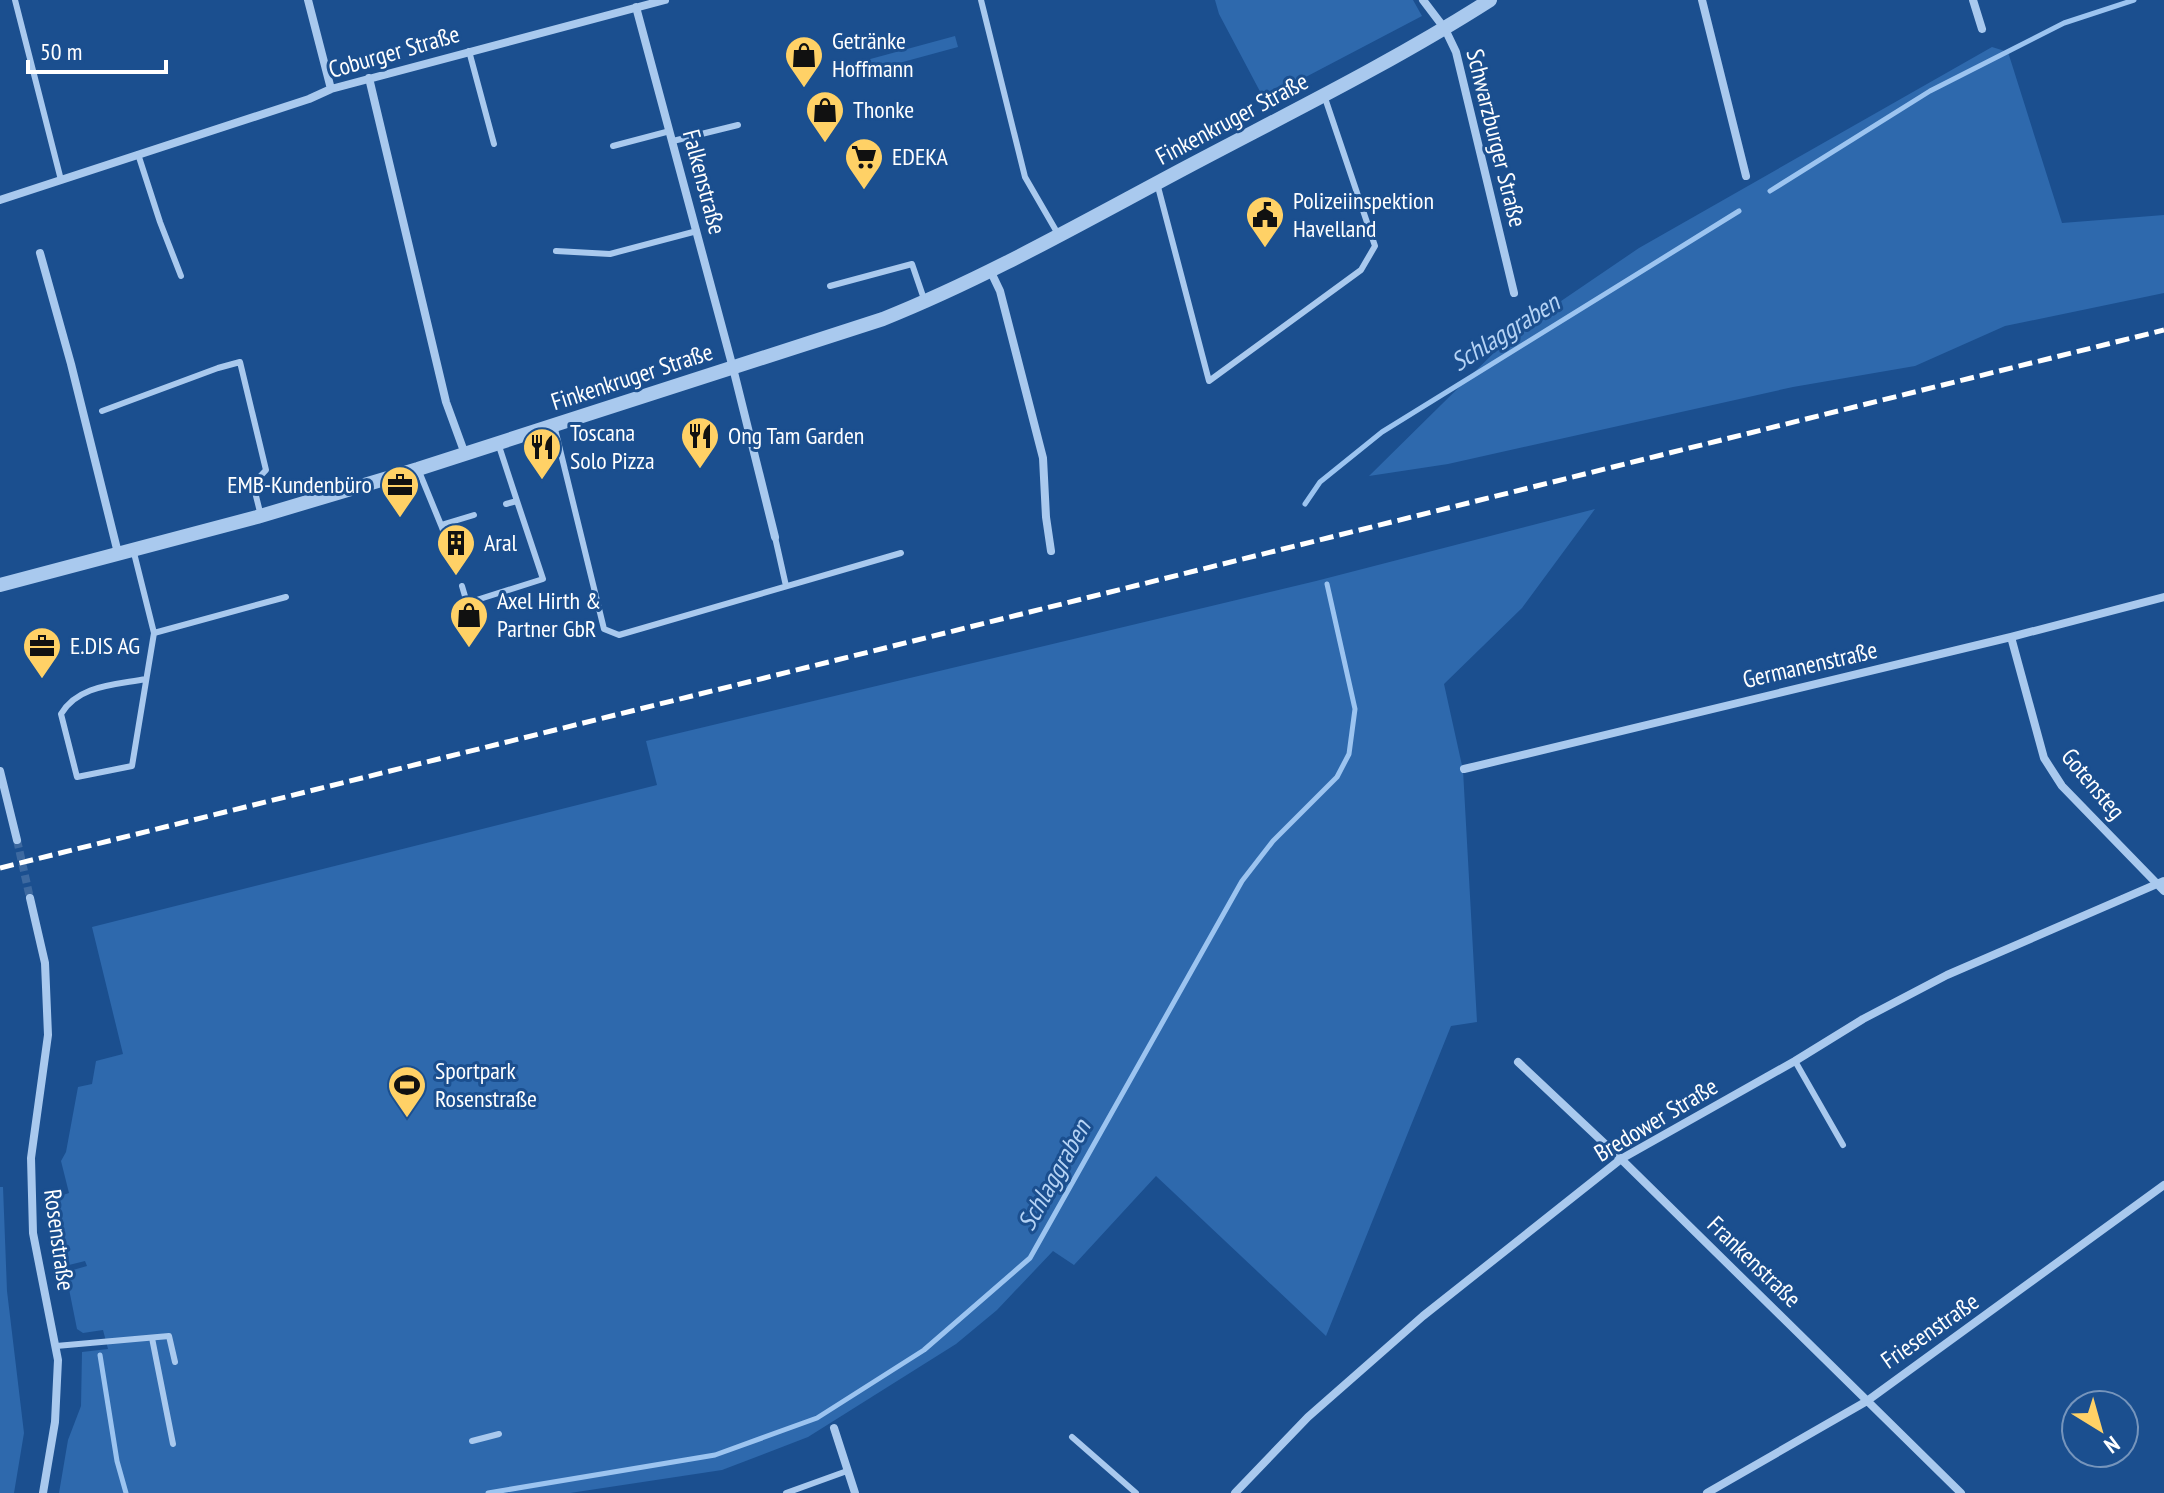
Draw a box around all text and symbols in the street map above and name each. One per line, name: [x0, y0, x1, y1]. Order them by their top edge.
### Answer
street label: Coburger Straße: [325, 18, 463, 85]
scale bar: [28, 24, 166, 74]
place label: Getränke Hoffmann: [832, 25, 914, 84]
shop icon: Getränke Hoffmann: [783, 34, 825, 89]
text: 50 m: [40, 36, 82, 67]
street label: Schwarzburger Straße: [1459, 46, 1534, 230]
street label: Finkenkruger Straße: [1150, 65, 1313, 172]
shop icon: Thonke: [804, 89, 846, 144]
place label: Thonke: [853, 94, 914, 125]
street label: Falkenstraße: [676, 126, 733, 238]
supermarket icon: EDEKA: [843, 136, 885, 191]
place label: EDEKA: [892, 141, 948, 172]
place label: Polizeiinspektion Havelland: [1293, 185, 1434, 244]
public building icon: Polizeiinspektion Havelland: [1244, 194, 1286, 249]
water label: Schlaggraben: [1444, 284, 1566, 378]
street label: Finkenkruger Straße: [547, 336, 717, 417]
restaurant icon: Ong Tam Garden: [679, 415, 721, 470]
place label: Toscana Solo Pizza: [570, 417, 655, 476]
place label: Ong Tam Garden: [728, 420, 864, 451]
restaurant icon: Toscana Solo Pizza: [521, 426, 563, 481]
office icon: EMB-Kundenbüro: [379, 464, 421, 519]
place label: EMB-Kundenbüro: [227, 469, 372, 500]
building icon: Aral: [435, 522, 477, 577]
place label: Aral: [484, 527, 518, 558]
place label: Axel Hirth & Partner GbR: [497, 585, 601, 644]
shop icon: Axel Hirth & Partner GbR: [448, 594, 490, 649]
office icon: E.DIS AG: [21, 625, 63, 680]
place label: E.DIS AG: [70, 630, 140, 661]
street label: Germanenstraße: [1740, 634, 1880, 695]
street label: Gotensteg: [2055, 742, 2132, 826]
place label: Sportpark Rosenstraße: [435, 1055, 537, 1114]
sports icon: Sportpark Rosenstraße: [386, 1064, 428, 1119]
street label: Bredower Straße: [1588, 1071, 1723, 1169]
water label: Schlaggraben: [1010, 1112, 1098, 1236]
street label: Rosenstraße: [37, 1187, 82, 1293]
street label: Frankenstraße: [1701, 1209, 1808, 1314]
street label: Friesenstraße: [1875, 1286, 1985, 1376]
north arrow: [2060, 1389, 2140, 1469]
text: N: [2099, 1430, 2125, 1460]

